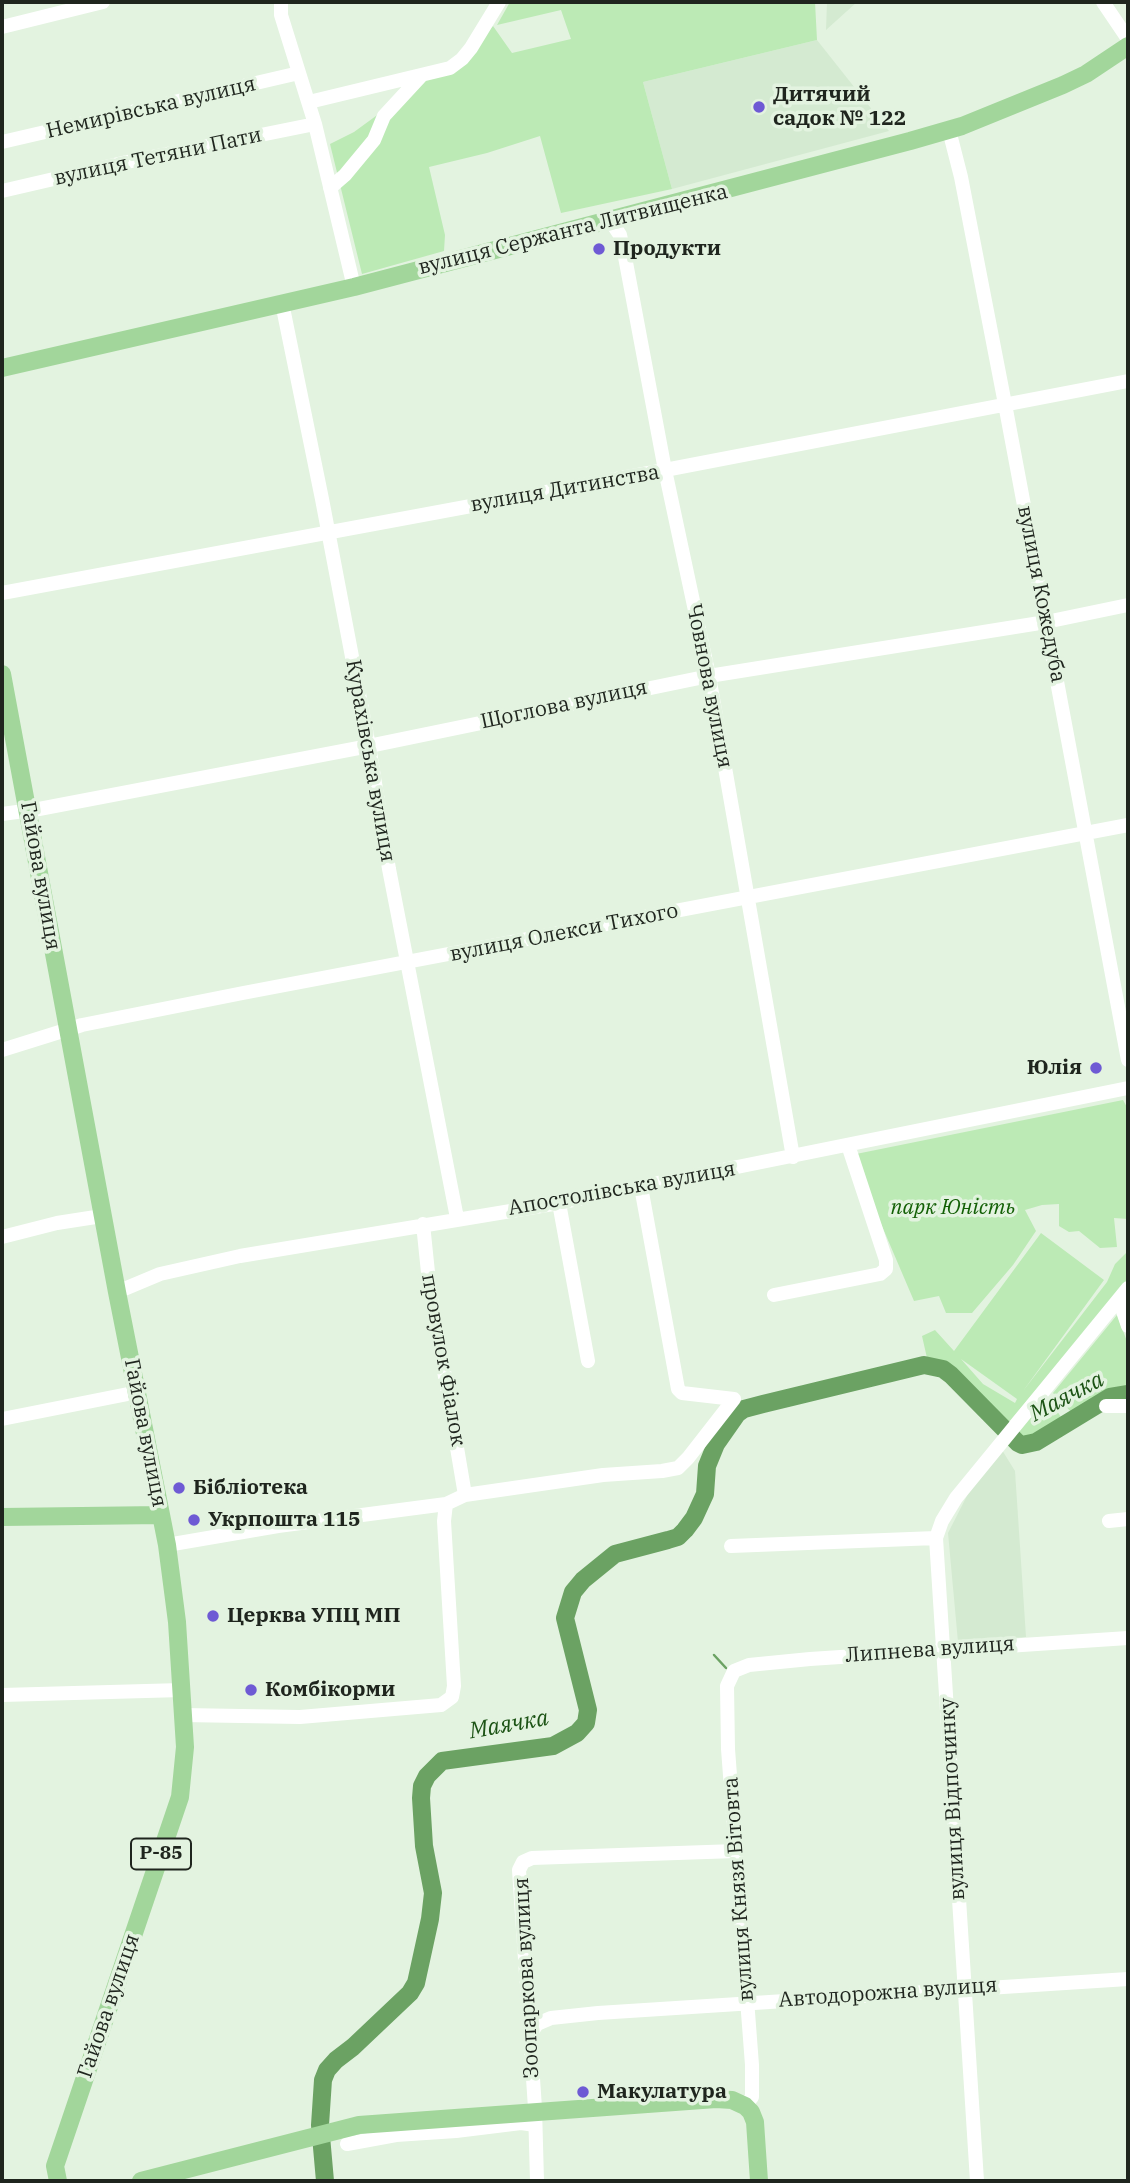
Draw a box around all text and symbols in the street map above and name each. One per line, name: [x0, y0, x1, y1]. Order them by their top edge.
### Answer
street label: Немирівська вулиця: [44, 72, 258, 144]
place label: Дитячий садок № 122: [773, 82, 906, 132]
marker: Дитячий садок № 122: [751, 99, 767, 115]
street label: вулиця Тетяни Пати: [52, 123, 264, 191]
street label: вулиця Сержанта Литвищенка: [416, 179, 730, 281]
place label: Продукти: [613, 236, 721, 262]
marker: Продукти: [591, 241, 607, 257]
street label: вулиця Дитинства: [468, 460, 662, 518]
street label: вулиця Кожедуба: [1011, 503, 1071, 685]
street label: Човнова вулиця: [681, 602, 737, 770]
street label: Курахівська вулиця: [340, 658, 400, 864]
street label: Щоглова вулиця: [478, 675, 650, 735]
street label: Гайова вулиця: [15, 800, 65, 952]
street label: вулиця Олекси Тихого: [448, 898, 680, 968]
place label: Юлія: [1027, 1055, 1082, 1081]
marker: Юлія: [1088, 1060, 1104, 1076]
street label: Апостолівська вулиця: [506, 1157, 738, 1221]
park label: парк Юність: [891, 1195, 1015, 1221]
street label: провулок Фіалок: [415, 1272, 471, 1448]
street label: Гайова вулиця: [118, 1357, 172, 1509]
water label: Маячка: [1025, 1366, 1109, 1428]
place label: Бібліотека: [193, 1475, 308, 1501]
marker: Бібліотека: [171, 1480, 187, 1496]
place label: Укрпошта 115: [208, 1507, 361, 1533]
marker: Укрпошта 115: [186, 1512, 202, 1528]
place label: Церква УПЦ МП: [227, 1603, 400, 1629]
marker: Церква УПЦ МП: [205, 1608, 221, 1624]
street label: Липнева вулиця: [844, 1632, 1016, 1668]
place label: Комбікорми: [265, 1677, 395, 1703]
marker: Комбікорми: [243, 1682, 259, 1698]
street label: вулиця Відпочинку: [935, 1697, 971, 1901]
water label: Маячка: [467, 1704, 551, 1746]
street label: вулиця Князя Вітовта: [719, 1776, 759, 2002]
road number: Р-85: [131, 1838, 191, 1870]
street label: Зоопаркова вулиця: [509, 1877, 545, 2079]
street label: Гайова вулиця: [73, 1931, 145, 2081]
street label: Автодорожна вулиця: [778, 1973, 998, 2013]
place label: Макулатура: [597, 2079, 727, 2105]
marker: Макулатура: [575, 2084, 591, 2100]

